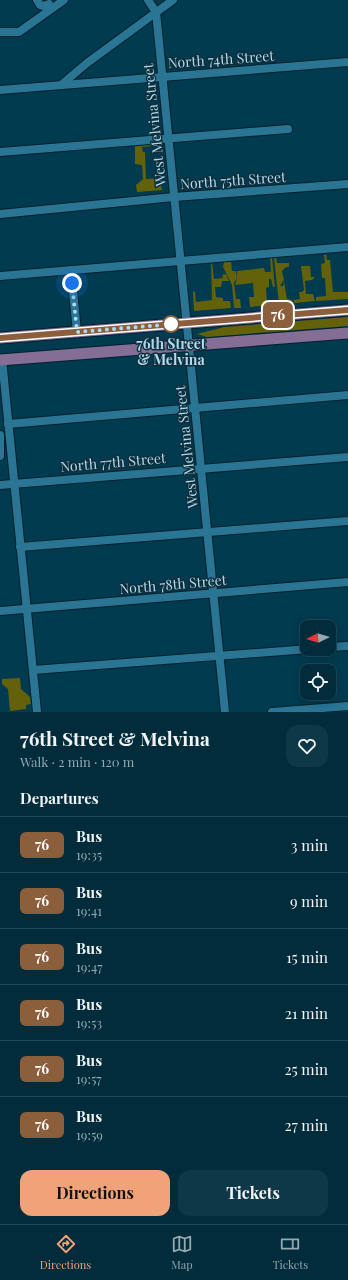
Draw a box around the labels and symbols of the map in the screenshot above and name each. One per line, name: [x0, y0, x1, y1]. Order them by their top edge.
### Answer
street label: North 74th Street: [167, 46, 276, 72]
street label: West Melvina Street: [138, 62, 170, 188]
street label: North 75th Street: [179, 167, 288, 193]
your location: [62, 273, 82, 293]
line badge: 76: [260, 302, 296, 328]
marker: 76th Street & Melvina: [162, 315, 180, 333]
place label: 76th Street & Melvina: [136, 334, 206, 369]
street label: West Melvina Street: [170, 384, 202, 510]
street label: North 77th Street: [59, 448, 168, 476]
street label: North 78th Street: [119, 570, 228, 598]
north arrow: [300, 620, 336, 656]

